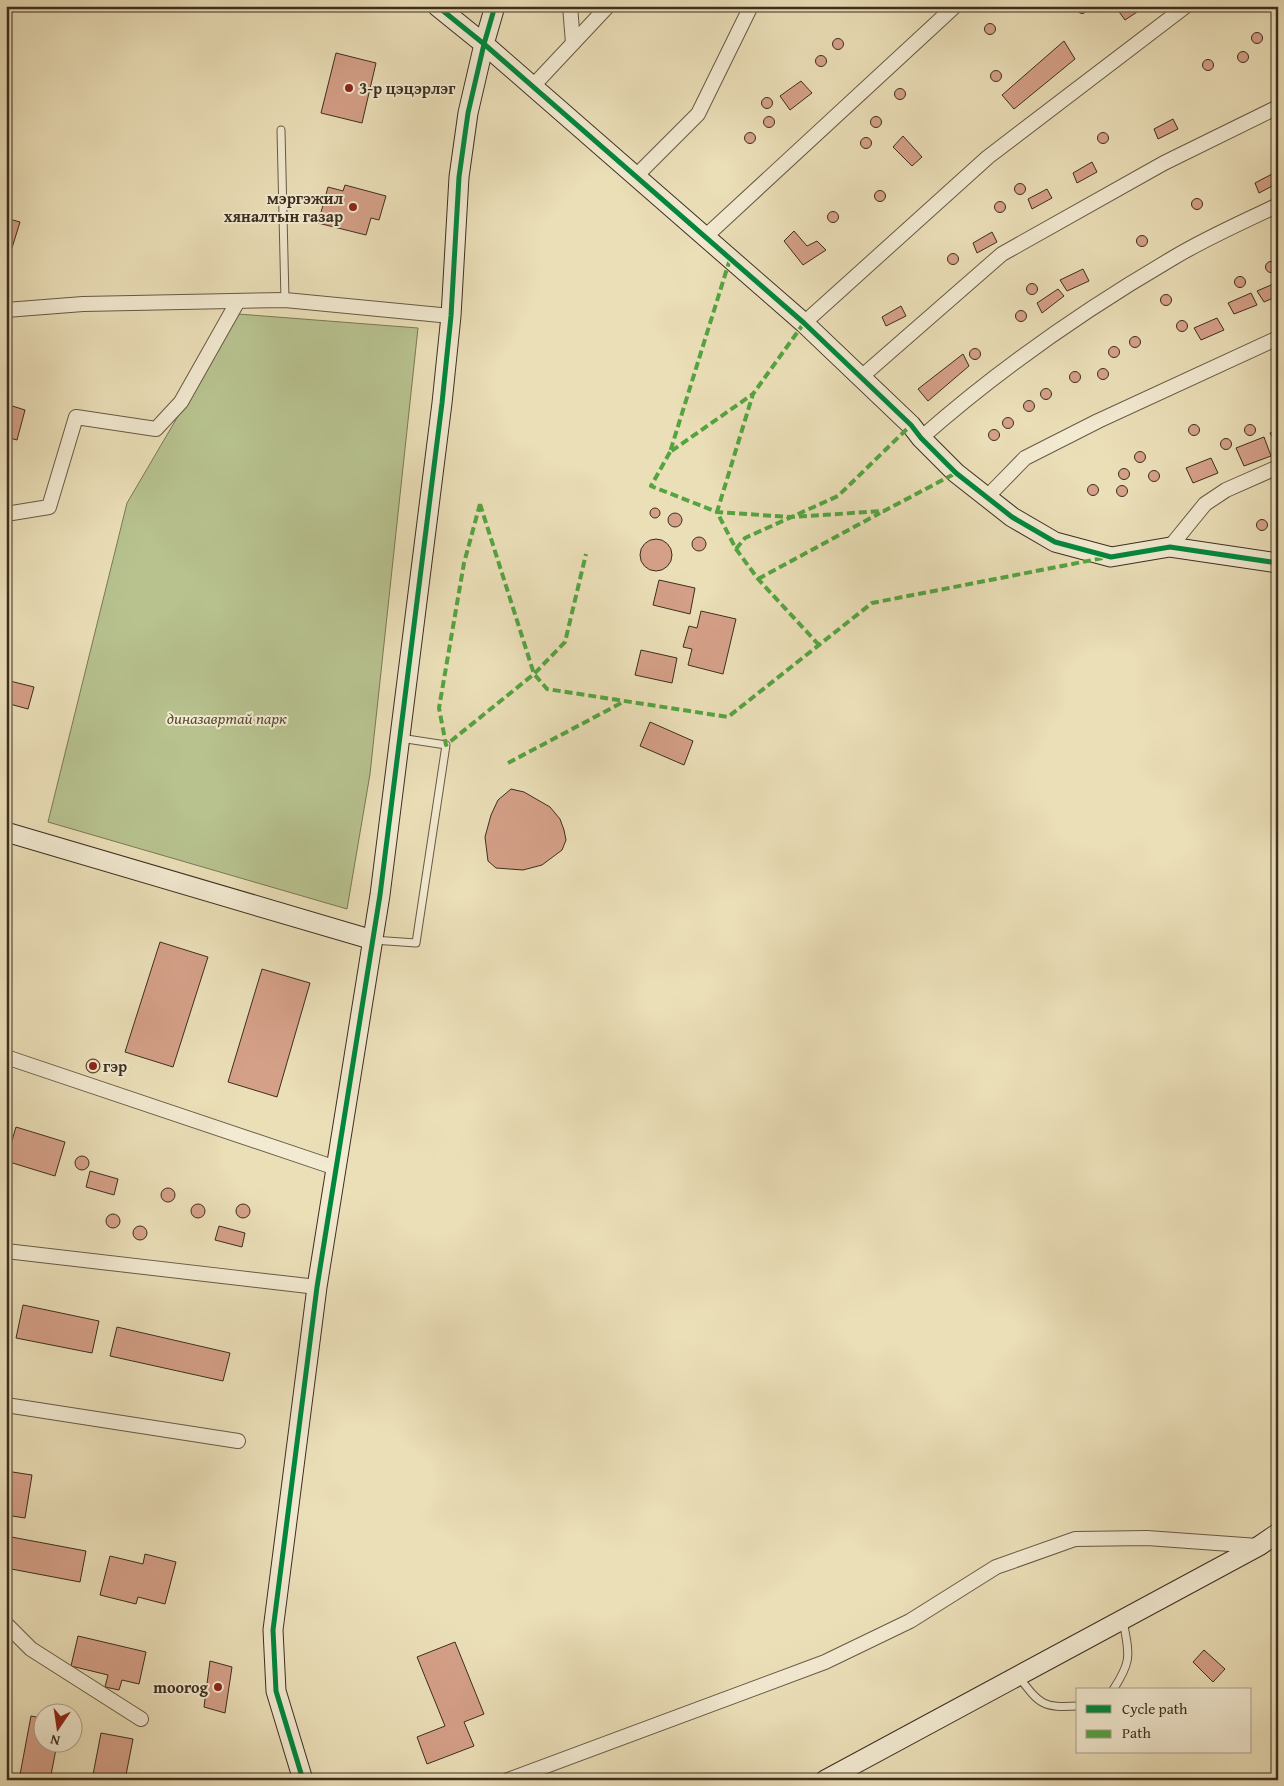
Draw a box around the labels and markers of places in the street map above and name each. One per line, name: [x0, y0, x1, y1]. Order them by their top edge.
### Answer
place label: 3-р цэцэрлэг: [359, 76, 456, 100]
marker: 3-р цэцэрлэг: [343, 82, 355, 94]
place label: мэргэжил хяналтын газар: [224, 186, 344, 228]
marker: мэргэжил хяналтын газар: [347, 201, 359, 213]
place label: гэр: [103, 1054, 127, 1078]
marker: гэр: [87, 1060, 99, 1072]
place label: moorog: [153, 1675, 209, 1699]
marker: moorog: [212, 1681, 224, 1693]

